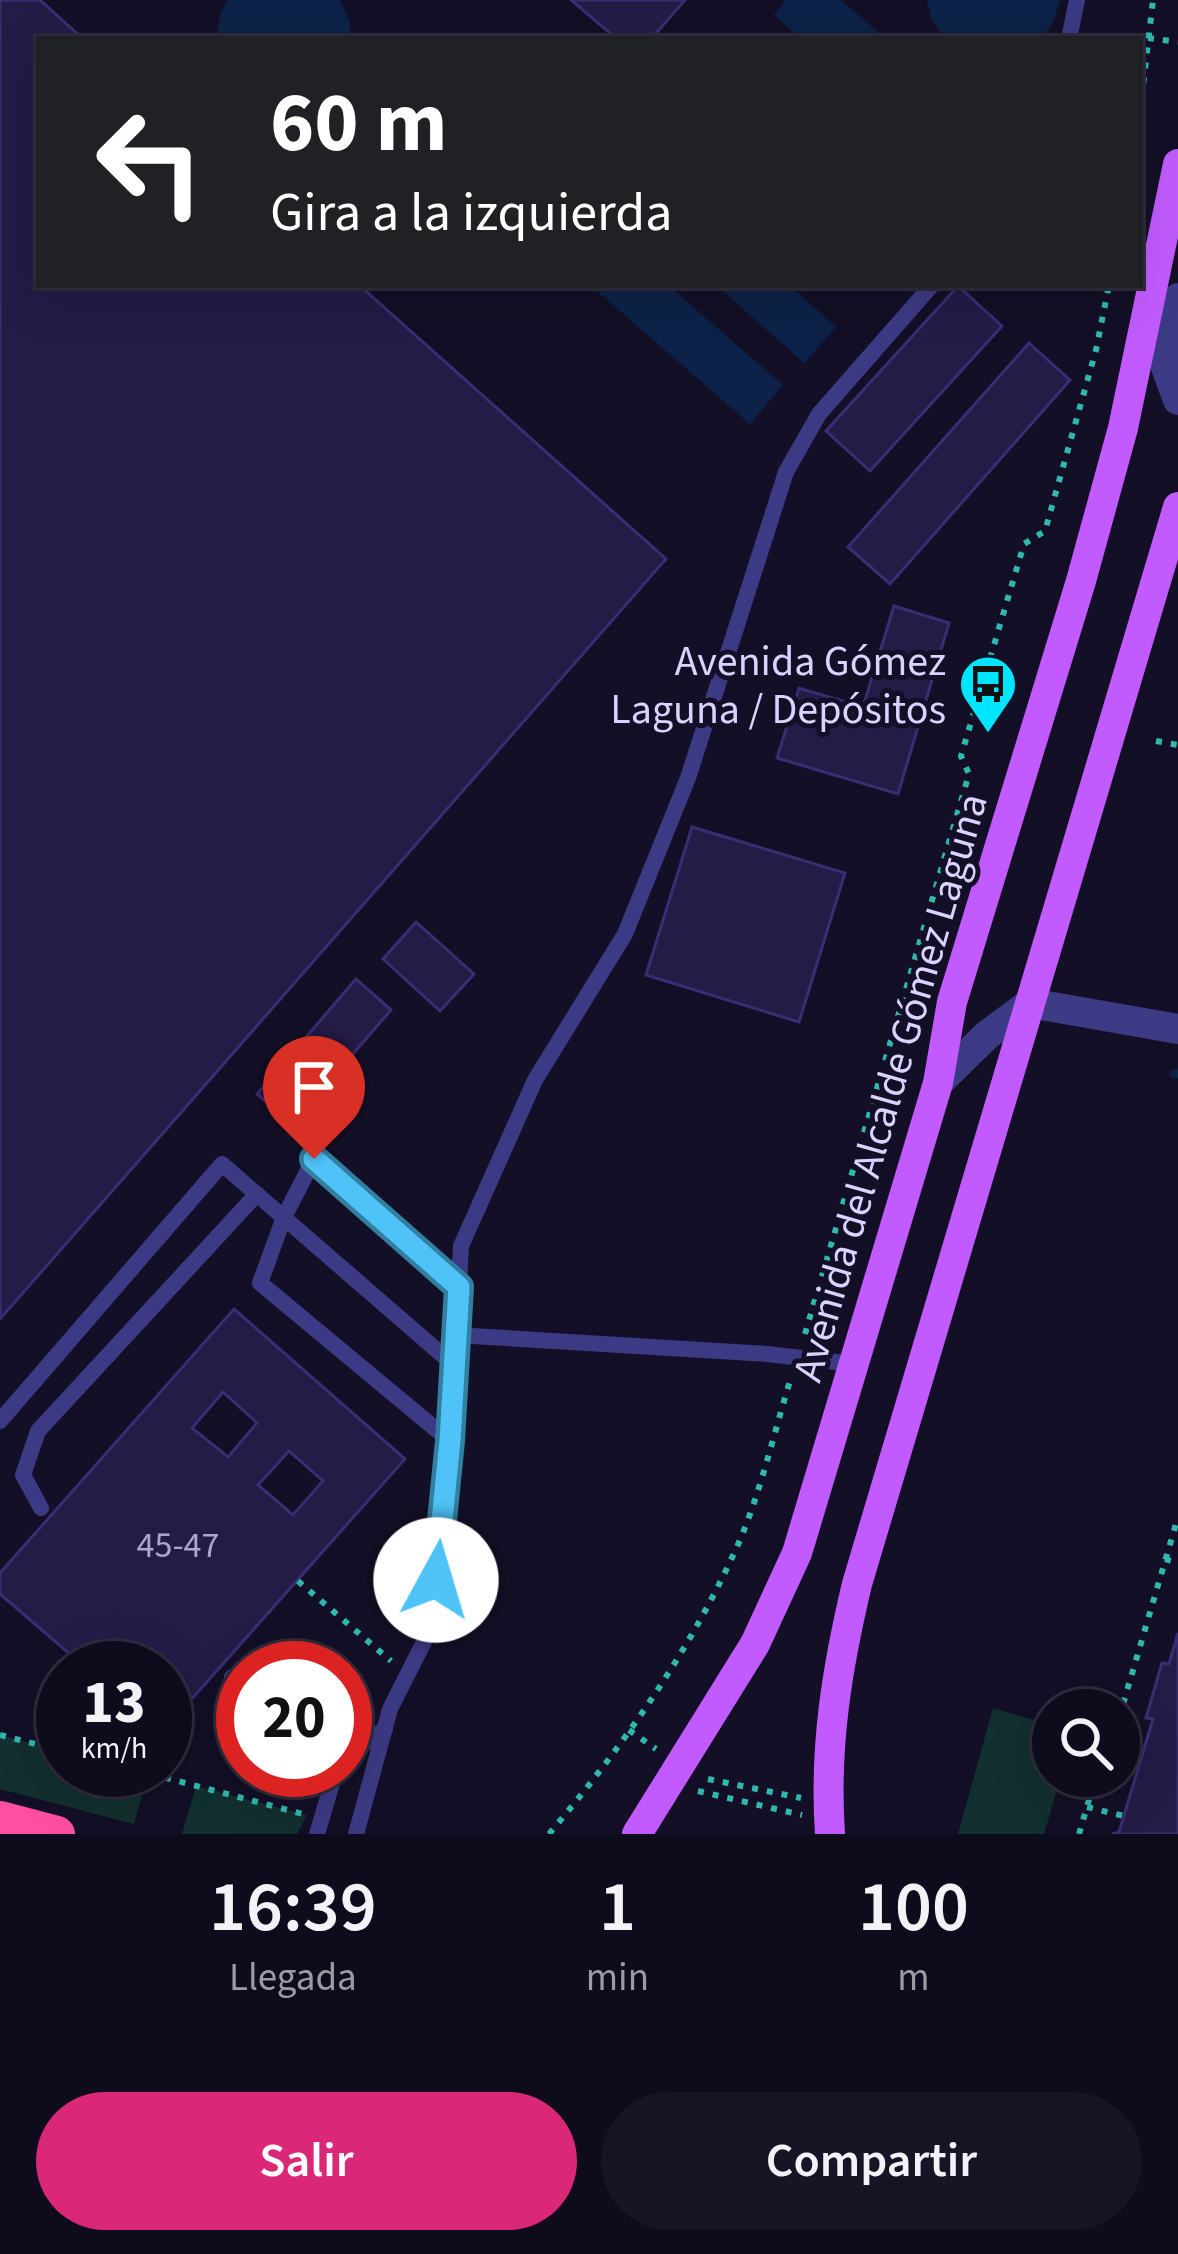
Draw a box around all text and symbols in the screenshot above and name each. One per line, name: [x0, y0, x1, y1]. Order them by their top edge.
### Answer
text: 60 m: [270, 64, 448, 184]
icon: left: [72, 84, 228, 240]
text: Gira a la izquierda: [270, 175, 672, 252]
place label: Avenida Gómez Laguna / Depósitos: [610, 632, 946, 740]
bus stop icon: Avenida Gómez Laguna / Depósitos: [957, 653, 1019, 735]
street label: Avenida del Alcalde Gómez Laguna: [778, 786, 1004, 1389]
pin: [263, 1036, 365, 1159]
icon: arrive: [281, 1054, 347, 1120]
position arrow: [373, 1517, 499, 1643]
house number: 45-47: [137, 1520, 219, 1571]
speed limit sign: 20: [216, 1641, 372, 1797]
text: 13: [82, 1661, 146, 1746]
map controls: [1032, 1689, 1140, 1797]
button: search: [1032, 1689, 1140, 1797]
text: km/h: [81, 1727, 147, 1770]
text: 16:39: [209, 1856, 377, 1959]
text: 1: [599, 1856, 636, 1959]
text: 100: [858, 1856, 969, 1959]
text: Llegada: [229, 1950, 357, 2006]
text: min: [586, 1950, 649, 2006]
text: m: [897, 1950, 930, 2006]
button: Salir: [36, 2092, 577, 2230]
button: Compartir: [601, 2092, 1142, 2230]

